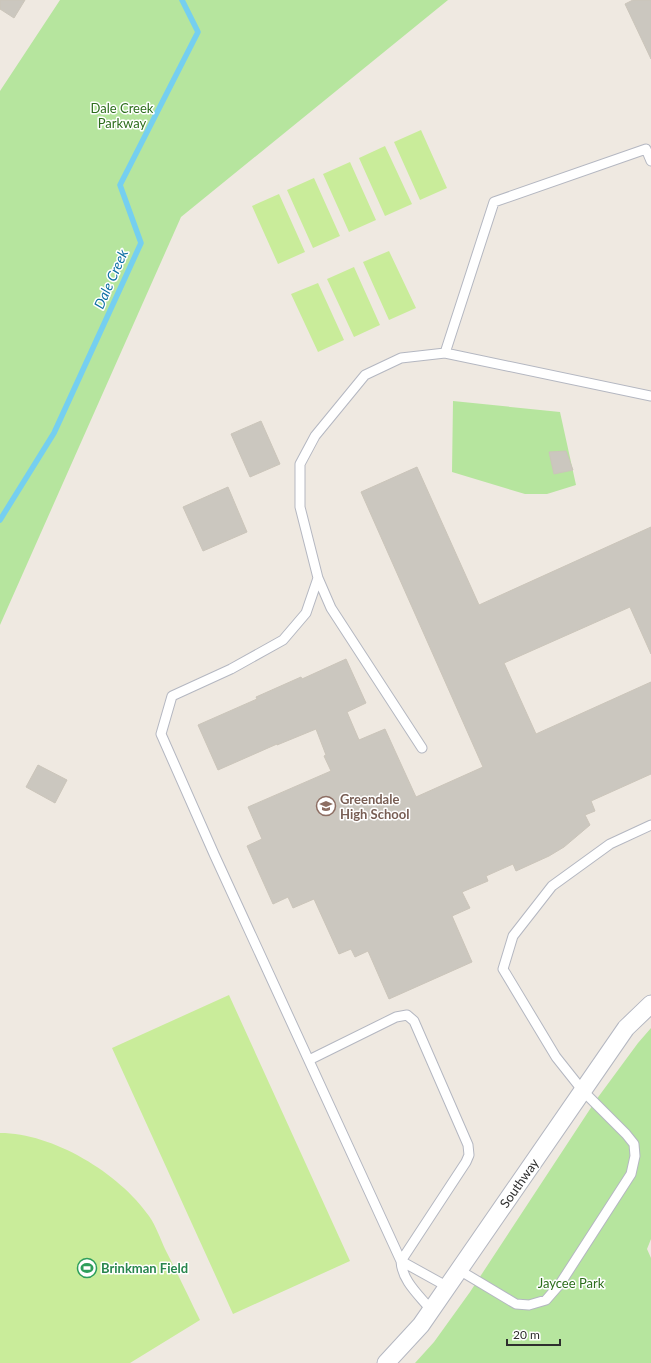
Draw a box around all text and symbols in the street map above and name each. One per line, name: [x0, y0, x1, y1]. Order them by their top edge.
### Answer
park label: Dale Creek Parkway: [91, 100, 154, 131]
water label: Dale Creek: [90, 246, 131, 311]
place label: Greendale High School: [340, 791, 409, 822]
school or university icon: Greendale High School: [315, 795, 337, 817]
street label: Southway: [496, 1155, 542, 1211]
sports icon: Brinkman Field: [76, 1257, 98, 1279]
place label: Brinkman Field: [101, 1260, 188, 1276]
park label: Jaycee Park: [538, 1275, 605, 1291]
scale bar: [507, 1321, 560, 1347]
text: 20 m: [513, 1327, 540, 1342]

